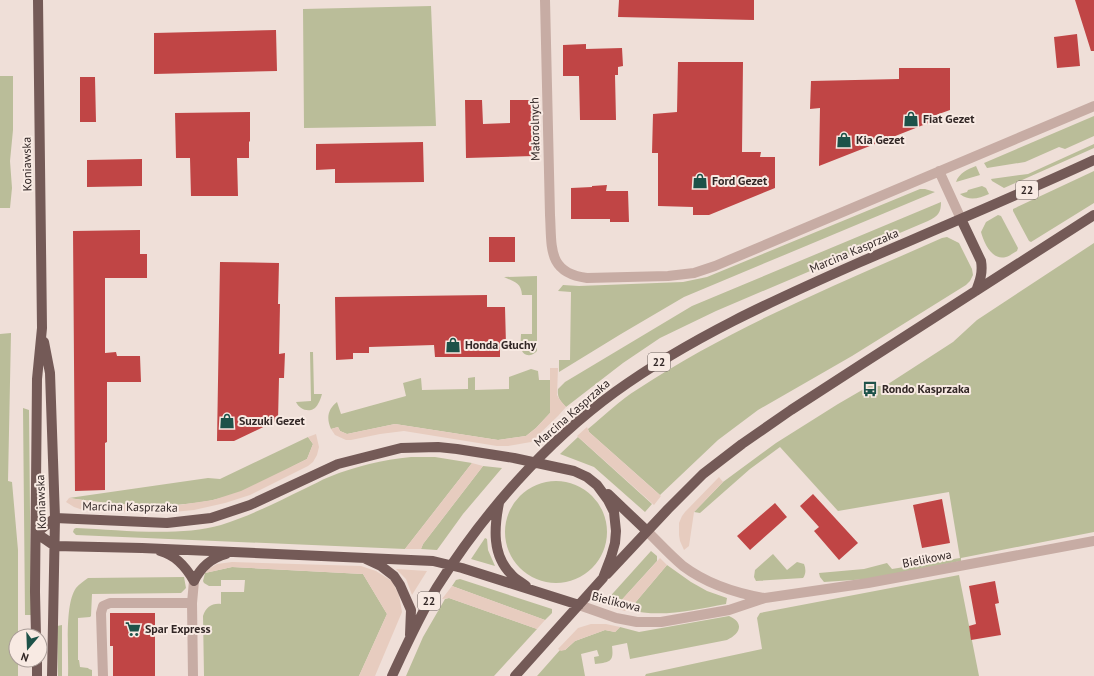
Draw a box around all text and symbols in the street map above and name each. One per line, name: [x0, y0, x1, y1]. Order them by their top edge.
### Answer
street label: Małorolnych: [526, 97, 543, 161]
shop icon: Fiat Gezet: [902, 110, 920, 128]
place label: Fiat Gezet: [923, 111, 975, 126]
shop icon: Kia Gezet: [835, 131, 853, 149]
place label: Kia Gezet: [856, 132, 905, 147]
street label: Koniawska: [19, 137, 34, 191]
shop icon: Ford Gezet: [691, 172, 709, 190]
place label: Ford Gezet: [712, 173, 768, 188]
road number: 22: [1016, 181, 1038, 199]
street label: Marcina Kasprzaka: [807, 225, 901, 276]
shop icon: Honda Głuchy: [444, 336, 462, 354]
place label: Honda Głuchy: [465, 337, 536, 352]
road number: 22: [648, 353, 670, 371]
street label: Marcina Kasprzaka: [531, 376, 613, 450]
bus stop icon: Rondo Kasprzaka: [861, 380, 879, 398]
place label: Rondo Kasprzaka: [882, 381, 970, 396]
shop icon: Suzuki Gezet: [218, 412, 236, 430]
place label: Suzuki Gezet: [239, 413, 306, 428]
street label: Koniawska: [32, 474, 49, 530]
street label: Marcina Kasprzaka: [82, 498, 178, 515]
street label: Bielikowa: [901, 546, 953, 571]
street label: Bielikowa: [590, 588, 642, 615]
road number: 22: [418, 592, 440, 610]
supermarket icon: Spar Express: [124, 620, 142, 638]
place label: Spar Express: [145, 621, 211, 636]
north arrow: [8, 628, 48, 668]
text: N: [19, 650, 30, 665]

